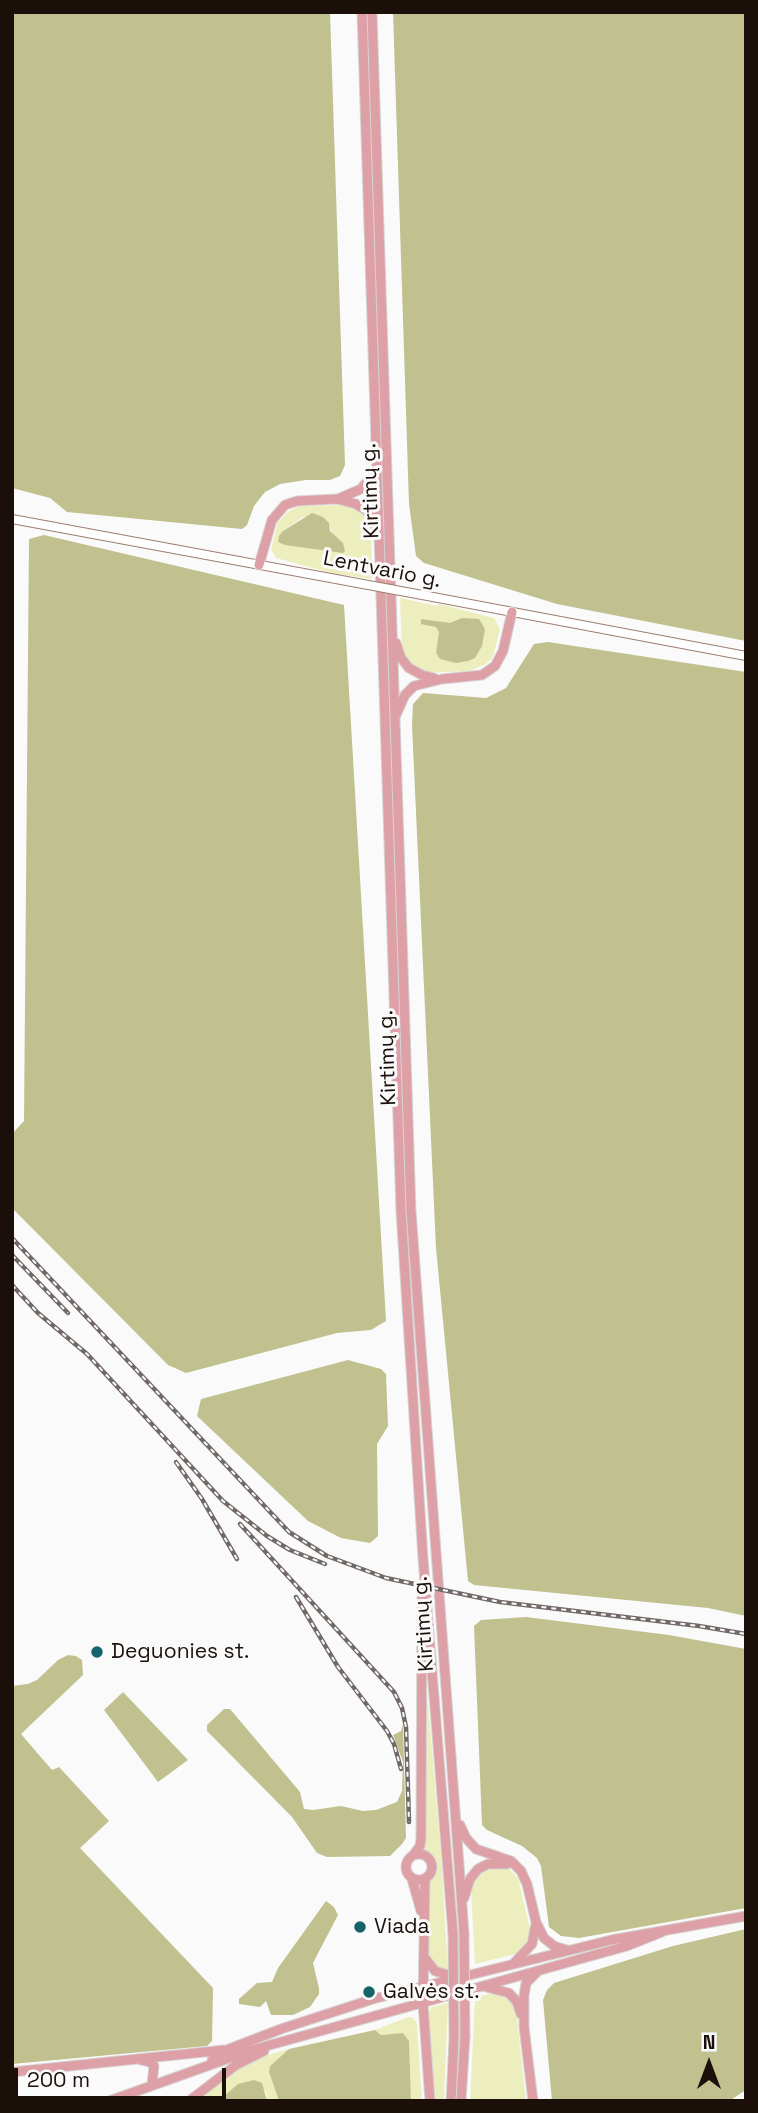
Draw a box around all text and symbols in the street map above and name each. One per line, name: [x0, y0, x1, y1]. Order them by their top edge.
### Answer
street label: Kirtimų g.: [357, 443, 385, 539]
street label: Lentvario g.: [321, 546, 443, 594]
street label: Kirtimų g.: [374, 1010, 402, 1106]
street label: Kirtimų g.: [408, 1575, 440, 1673]
place label: Deguonies st.: [111, 1639, 249, 1665]
marker: Deguonies st.: [89, 1644, 105, 1660]
place label: Viada: [374, 1914, 430, 1940]
marker: Viada: [352, 1919, 368, 1935]
place label: Galvės st.: [383, 1979, 480, 2005]
marker: Galvės st.: [361, 1984, 377, 2000]
north arrow: [674, 2029, 744, 2099]
text: N: [703, 2030, 715, 2055]
scale bar: [18, 2054, 229, 2098]
text: 200 m: [27, 2066, 90, 2093]

